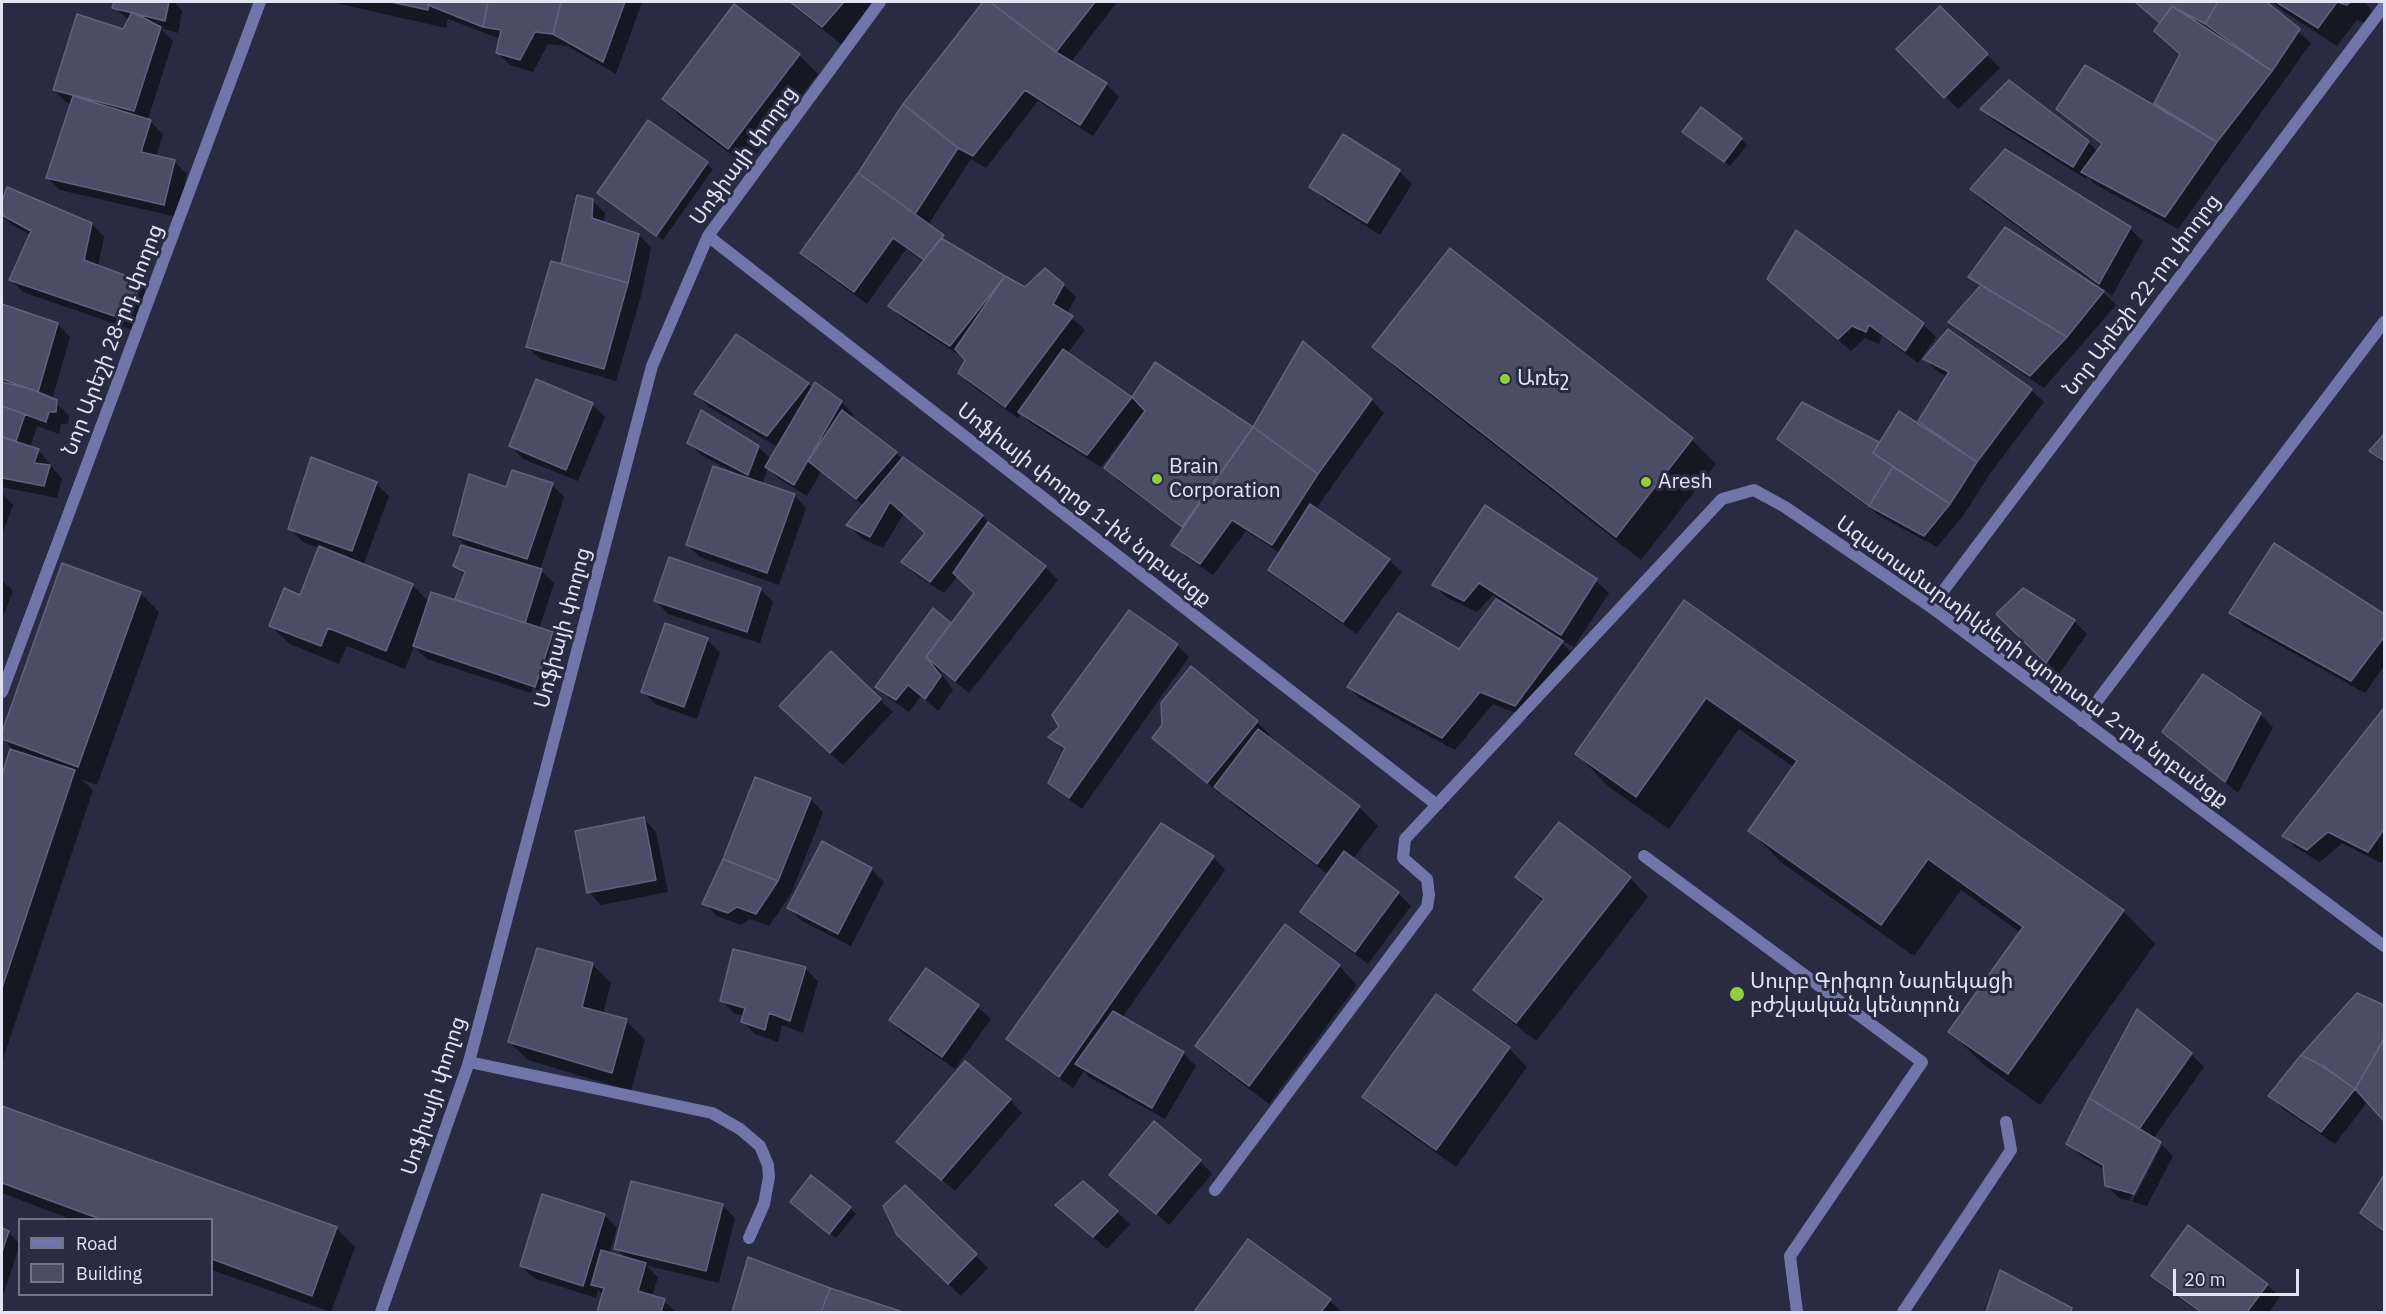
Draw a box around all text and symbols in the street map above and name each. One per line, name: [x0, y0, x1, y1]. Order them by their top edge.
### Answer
street label: Սոֆիայի փողոց: [685, 82, 803, 230]
street label: Նոր Արեշի 22-րդ փողոց: [2058, 189, 2226, 401]
street label: Նոր Արեշի 28-րդ փողոց: [57, 221, 169, 459]
place label: Առեշ: [1517, 366, 1569, 392]
marker: Առեշ: [1498, 372, 1512, 386]
street label: Սոֆիայի փողոց 1-ին նրբանցք: [952, 398, 1216, 612]
place label: Brain Corporation: [1169, 454, 1281, 504]
place label: Aresh: [1658, 469, 1713, 495]
marker: Brain Corporation: [1150, 472, 1164, 486]
marker: Aresh: [1639, 475, 1653, 489]
street label: Ազատամարտիկների պողոտա 2-րդ նրբանցք: [1831, 511, 2233, 813]
street label: Սոֆիայի փողոց: [529, 545, 597, 711]
place label: Սուրբ Գրիգոր Նարեկացի բժշկական կենտրոն: [1750, 969, 2013, 1019]
marker: Սուրբ Գրիգոր Նարեկացի բժշկական կենտրոն: [1728, 985, 1746, 1003]
street label: Սոֆիայի փողոց: [396, 1013, 472, 1179]
legend: [18, 1218, 213, 1296]
text: Road: [76, 1232, 117, 1255]
scale bar: [2176, 1257, 2302, 1295]
text: Building: [76, 1262, 142, 1285]
text: 20 m: [2184, 1268, 2226, 1291]

